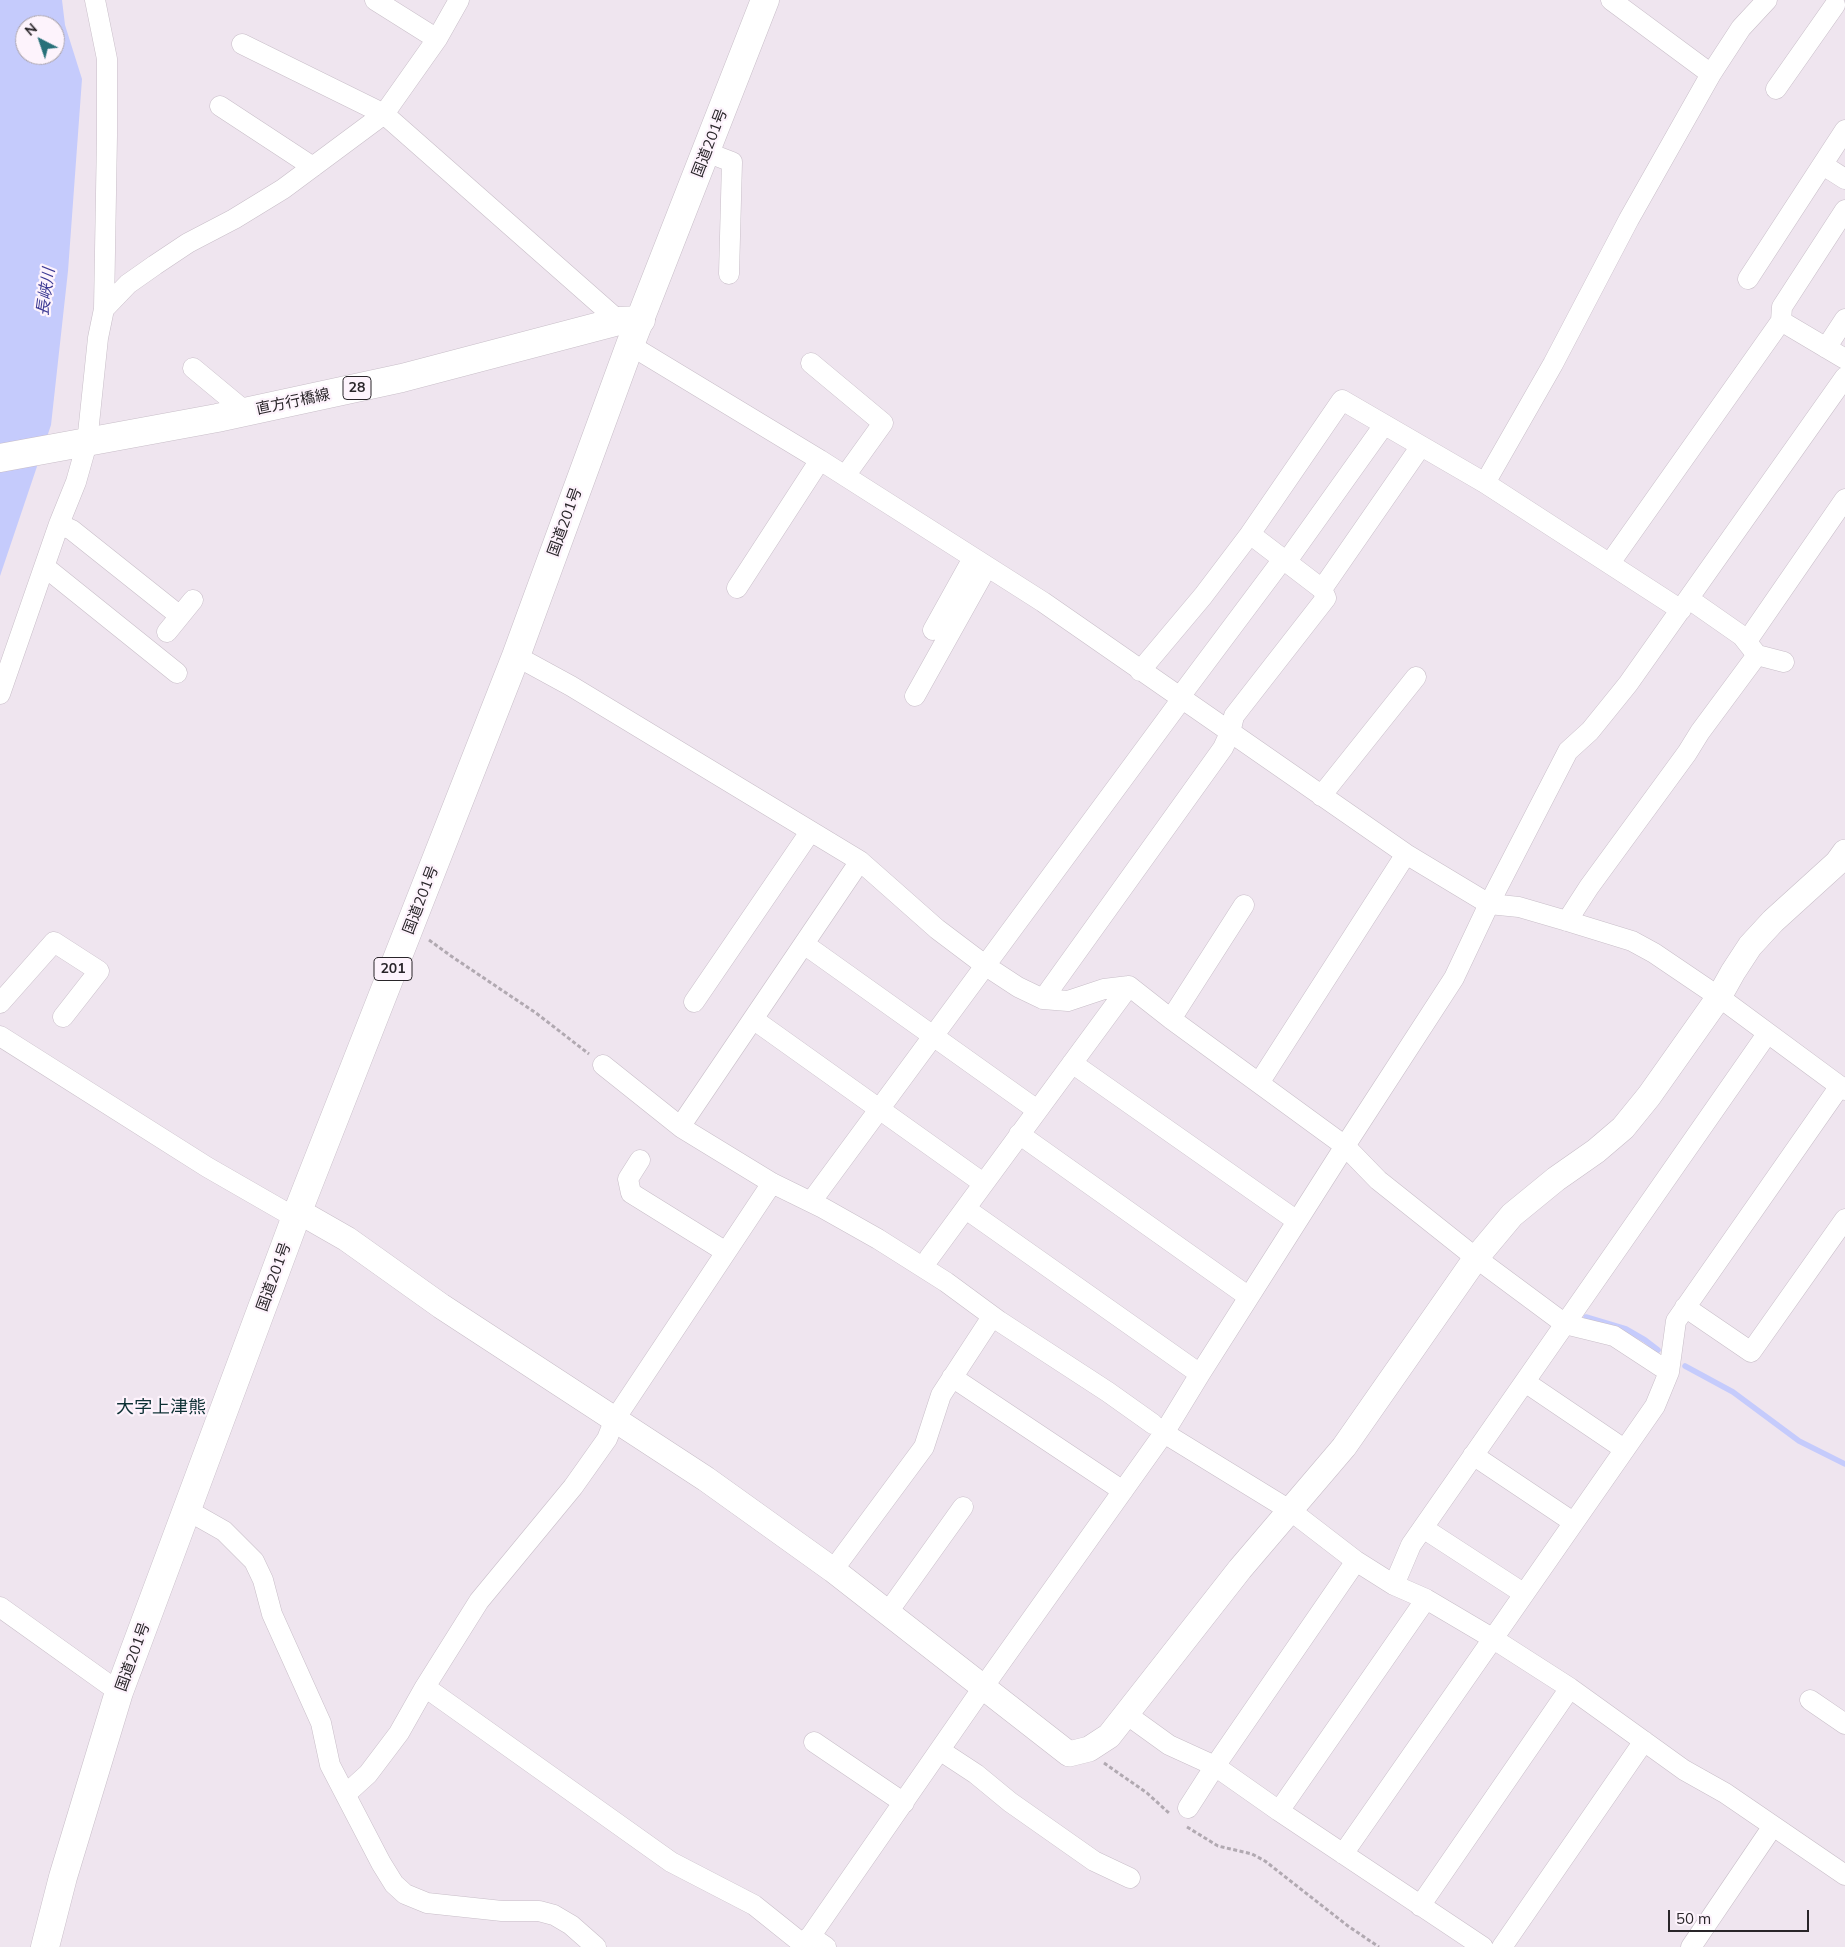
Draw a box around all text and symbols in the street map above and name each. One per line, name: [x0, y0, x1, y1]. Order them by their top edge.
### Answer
north arrow: [15, 15, 65, 65]
text: N: [21, 19, 41, 40]
street label: 国道201号: [689, 106, 731, 180]
water label: 長峡川: [33, 267, 59, 317]
road number: 28: [343, 376, 371, 399]
street label: 直方行橋線: [254, 385, 332, 419]
street label: 国道201号: [544, 485, 586, 559]
street label: 国道201号: [400, 863, 442, 937]
road number: 201: [374, 958, 412, 981]
street label: 国道201号: [253, 1240, 295, 1314]
district label: 大字上津熊: [116, 1397, 206, 1419]
street label: 国道201号: [112, 1620, 154, 1694]
scale bar: [1670, 1900, 1811, 1932]
text: 50 m: [1676, 1909, 1711, 1928]

